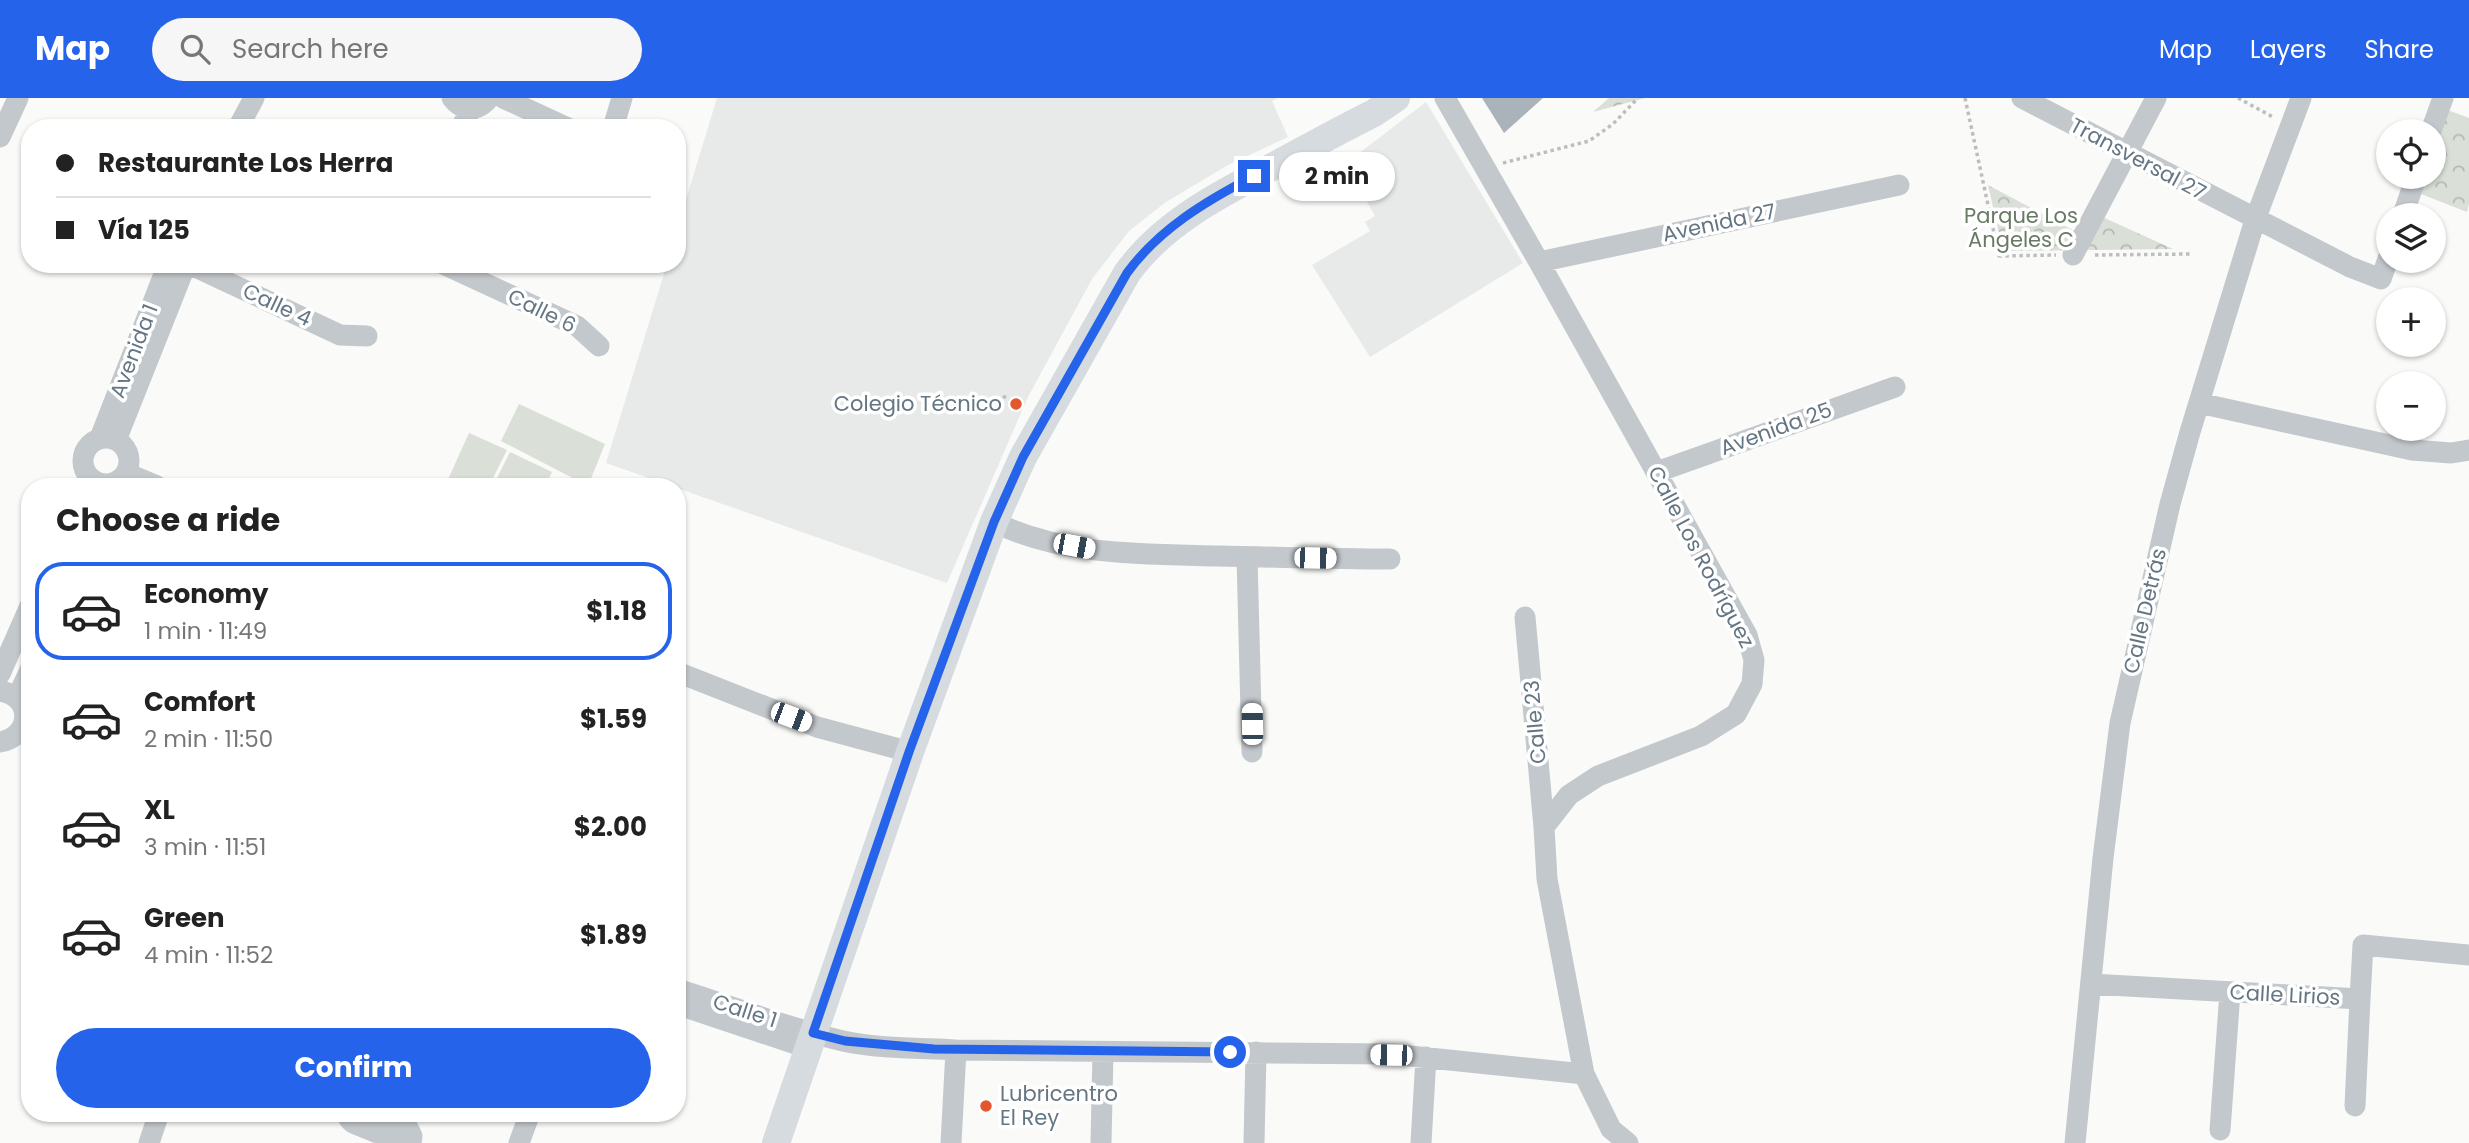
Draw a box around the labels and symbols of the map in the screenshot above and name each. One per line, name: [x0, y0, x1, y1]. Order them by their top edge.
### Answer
street label: Transversal 27: [2065, 111, 2211, 207]
callout: 2 min: [1278, 152, 1394, 200]
route end: [1238, 160, 1270, 192]
street label: Avenida 27: [1660, 196, 1778, 249]
park label: Parque Los Ángeles C: [1964, 201, 2078, 254]
street label: Calle 4: [238, 276, 316, 333]
street label: Calle 6: [503, 282, 581, 340]
street label: Avenida 1: [102, 300, 165, 402]
place label: Colegio Técnico: [834, 389, 1002, 418]
street label: Avenida 25: [1716, 395, 1836, 462]
marker: Colegio Técnico: [1008, 396, 1024, 412]
street label: Calle Los Rodríguez: [1641, 461, 1762, 653]
car: [1052, 532, 1097, 560]
street label: Calle Detrás: [2116, 545, 2173, 676]
car: [1294, 547, 1337, 569]
street label: Calle 23: [1516, 679, 1553, 765]
car: [768, 700, 815, 734]
car: [1242, 703, 1263, 745]
street label: Calle Lirios: [2229, 977, 2341, 1012]
street label: Calle 1: [709, 987, 781, 1035]
route start: [1214, 1036, 1246, 1068]
car: [1370, 1044, 1413, 1066]
place label: Lubricentro El Rey: [1000, 1079, 1118, 1132]
marker: Lubricentro El Rey: [978, 1098, 994, 1114]

